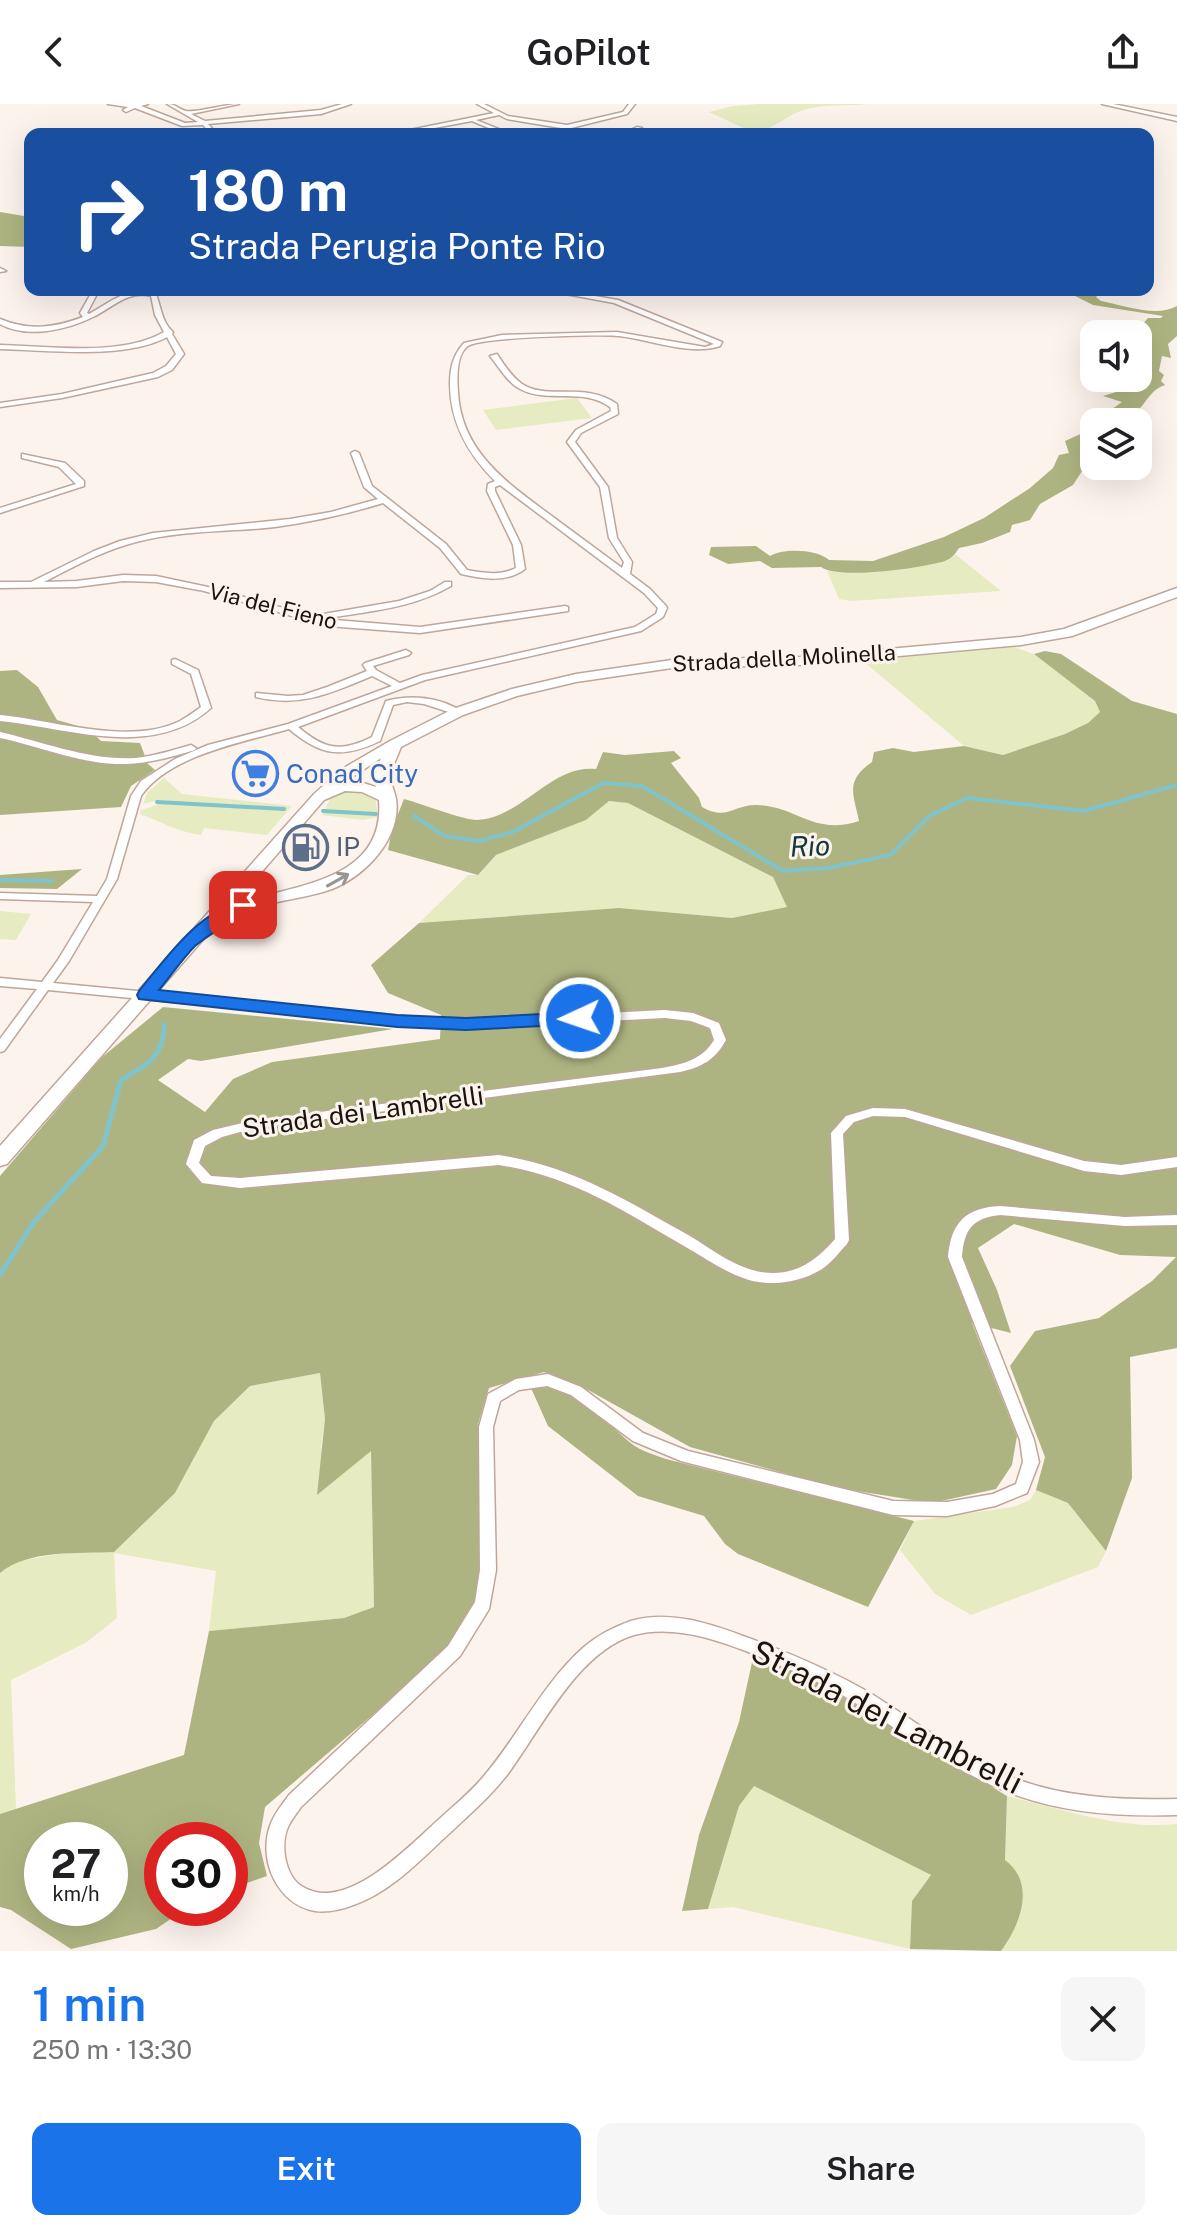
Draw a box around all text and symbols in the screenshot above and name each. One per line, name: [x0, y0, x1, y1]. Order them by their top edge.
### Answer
icon: back: [32, 30, 76, 74]
icon: share: [1101, 30, 1145, 74]
text: GoPilot: [526, 31, 651, 73]
text: 180 m: [188, 158, 348, 224]
icon: right: [56, 160, 160, 264]
text: Strada Perugia Ponte Rio: [188, 225, 606, 267]
map controls: [1080, 320, 1152, 480]
button: sound: [1080, 320, 1152, 392]
button: layers: [1080, 408, 1152, 480]
street label: Via del Fieno: [206, 578, 340, 634]
street label: Strada della Molinella: [672, 639, 896, 677]
supermarket icon: Conad City: [231, 750, 279, 798]
place label: Conad City: [286, 758, 418, 789]
fuel station icon: IP: [281, 823, 329, 871]
water label: Rio: [789, 828, 831, 863]
place label: IP: [336, 831, 360, 862]
pin: [209, 871, 277, 939]
one-way arrow: [326, 872, 349, 888]
icon: arrive: [221, 883, 265, 927]
position arrow: [538, 976, 622, 1060]
street label: Strada dei Lambrelli: [240, 1079, 486, 1144]
street label: Strada dei Lambrelli: [745, 1632, 1029, 1801]
speed limit sign: 30: [144, 1822, 248, 1926]
text: 27: [51, 1840, 101, 1887]
text: km/h: [52, 1882, 100, 1906]
text: 1 min: [32, 1975, 146, 2032]
button: close: [1061, 1977, 1145, 2061]
text: 250 m · 13:30: [32, 2034, 192, 2065]
button: Exit: [32, 2123, 581, 2215]
button: Share: [597, 2123, 1145, 2215]

